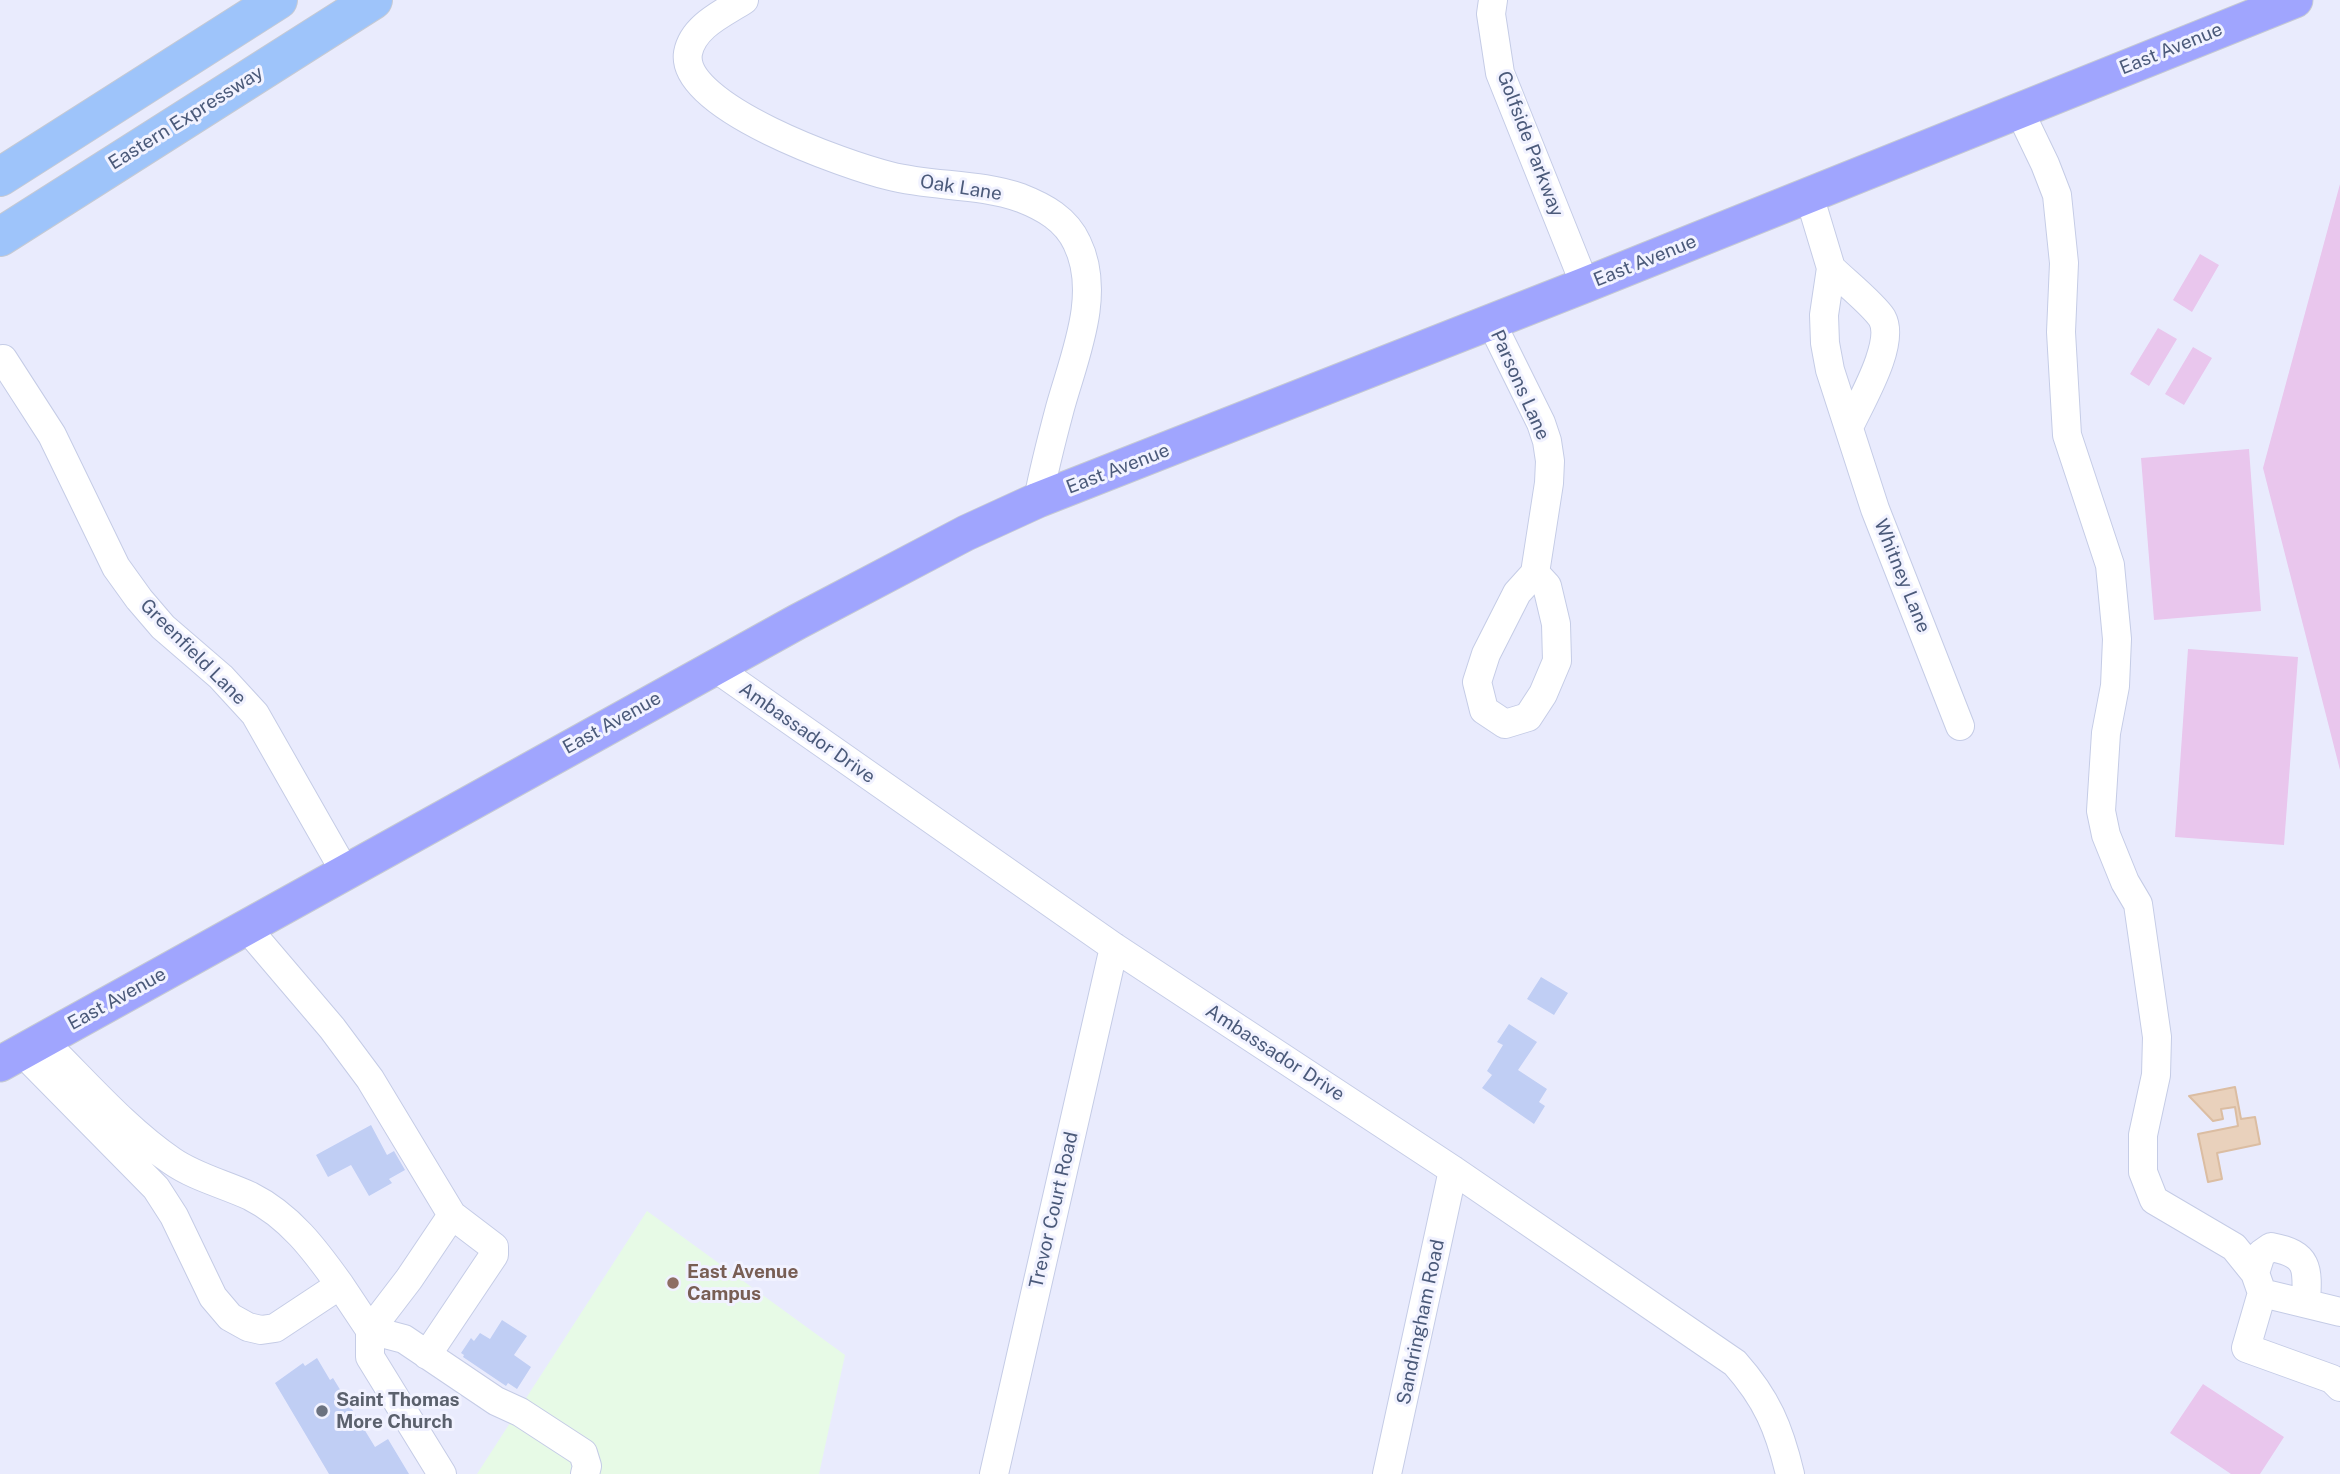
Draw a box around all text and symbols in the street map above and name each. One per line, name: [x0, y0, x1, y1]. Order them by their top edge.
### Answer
street label: East Avenue: [2116, 18, 2226, 80]
street label: Eastern Expressway: [104, 61, 268, 175]
street label: Golfside Parkway: [1492, 68, 1568, 220]
street label: Oak Lane: [919, 170, 1003, 206]
street label: East Avenue: [1590, 230, 1700, 292]
street label: Parsons Lane: [1486, 326, 1554, 444]
street label: East Avenue: [1063, 439, 1173, 499]
street label: Whitney Lane: [1869, 516, 1935, 636]
street label: Greenfield Lane: [135, 594, 251, 710]
street label: Ambassador Drive: [735, 678, 879, 788]
street label: East Avenue: [559, 687, 665, 759]
street label: East Avenue: [64, 963, 170, 1035]
street label: Ambassador Drive: [1201, 1000, 1349, 1106]
street label: Trevor Court Road: [1025, 1130, 1083, 1290]
street label: Sandringham Road: [1392, 1237, 1450, 1407]
place label: East Avenue Campus: [687, 1261, 798, 1305]
marker: East Avenue Campus: [665, 1275, 681, 1291]
place label: Saint Thomas More Church: [336, 1389, 460, 1433]
marker: Saint Thomas More Church: [314, 1403, 330, 1419]

